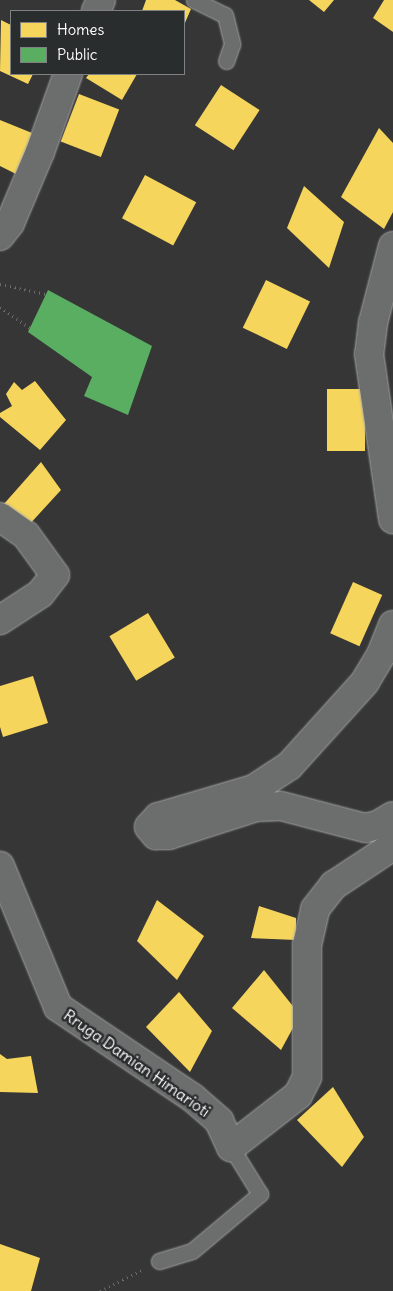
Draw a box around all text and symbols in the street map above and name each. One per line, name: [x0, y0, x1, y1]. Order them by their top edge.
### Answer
legend: [10, 10, 185, 75]
text: Homes: [57, 20, 104, 39]
text: Public: [57, 45, 97, 64]
street label: Rruga Damian Himarioti: [60, 1005, 214, 1121]

